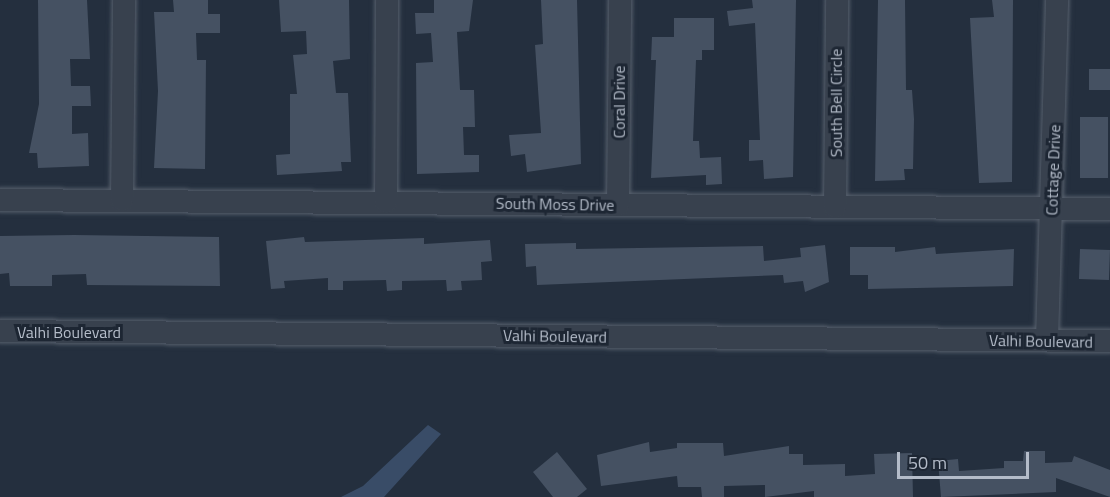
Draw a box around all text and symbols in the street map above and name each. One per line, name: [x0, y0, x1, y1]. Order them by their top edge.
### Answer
street label: South Bell Circle: [826, 49, 846, 157]
street label: Coral Drive: [609, 66, 629, 138]
street label: Cottage Drive: [1042, 124, 1064, 216]
street label: South Moss Drive: [496, 193, 614, 215]
street label: Valhi Boulevard: [17, 322, 121, 342]
street label: Valhi Boulevard: [503, 325, 607, 347]
street label: Valhi Boulevard: [989, 330, 1093, 352]
scale bar: [900, 440, 1032, 478]
text: 50 m: [908, 449, 947, 476]

